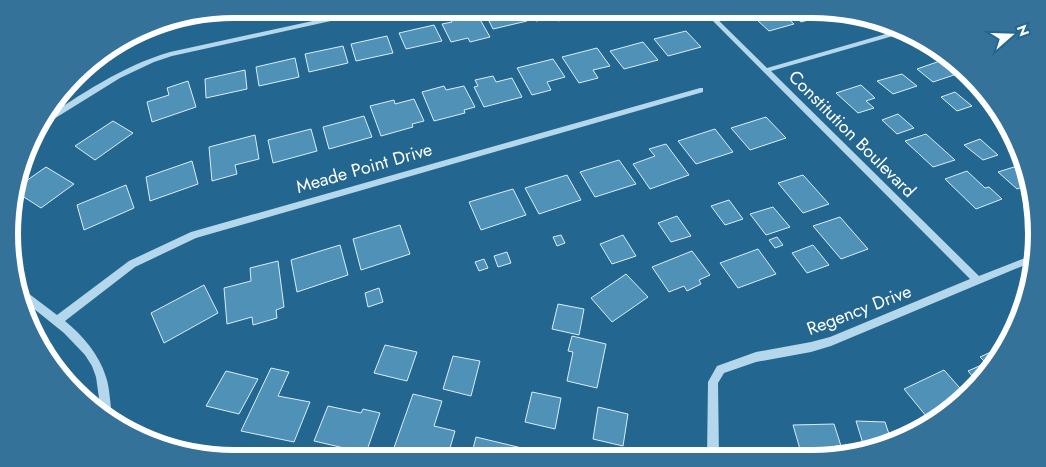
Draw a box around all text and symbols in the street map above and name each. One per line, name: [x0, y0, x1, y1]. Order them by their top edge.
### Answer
north arrow: [986, 10, 1036, 60]
text: N: [1012, 22, 1035, 39]
street label: Constitution Boulevard: [782, 64, 922, 204]
street label: Meade Point Drive: [293, 136, 435, 200]
street label: Regency Drive: [803, 278, 915, 342]

